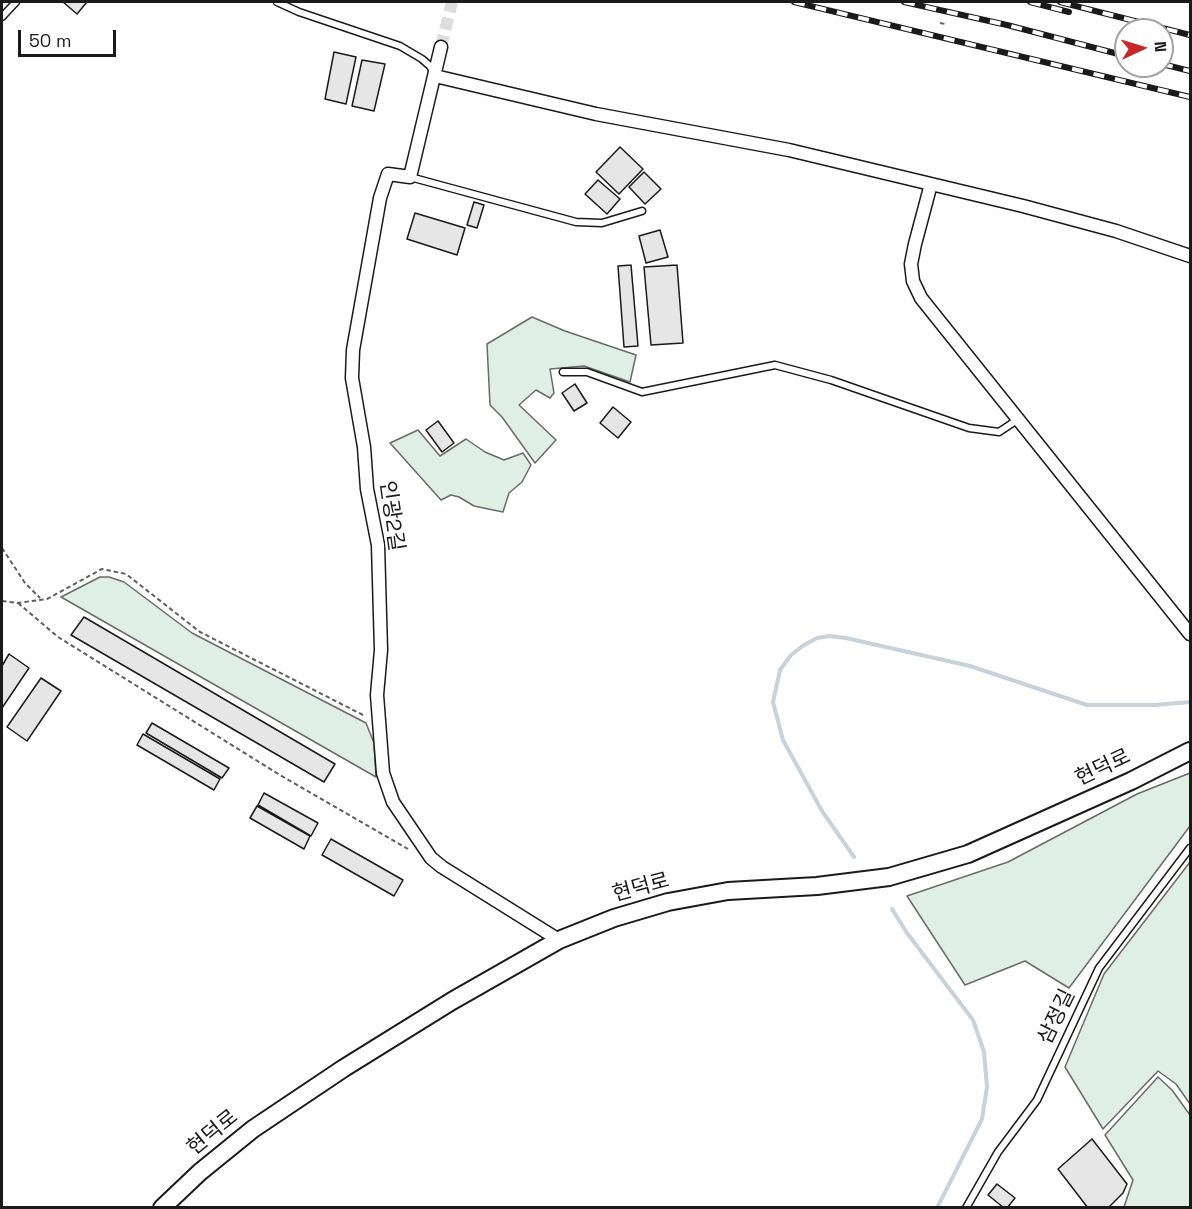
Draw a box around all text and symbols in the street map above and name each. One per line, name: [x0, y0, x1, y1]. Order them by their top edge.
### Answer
scale bar: [21, 18, 118, 56]
north arrow: [1114, 18, 1174, 78]
text: 50 m: [29, 29, 71, 52]
text: N: [1150, 41, 1171, 53]
street label: 인광2길: [374, 479, 408, 553]
street label: 현덕로: [1071, 744, 1135, 792]
street label: 현덕로: [610, 868, 672, 908]
street label: 삼정길: [1033, 985, 1081, 1049]
street label: 현덕로: [183, 1105, 243, 1161]

